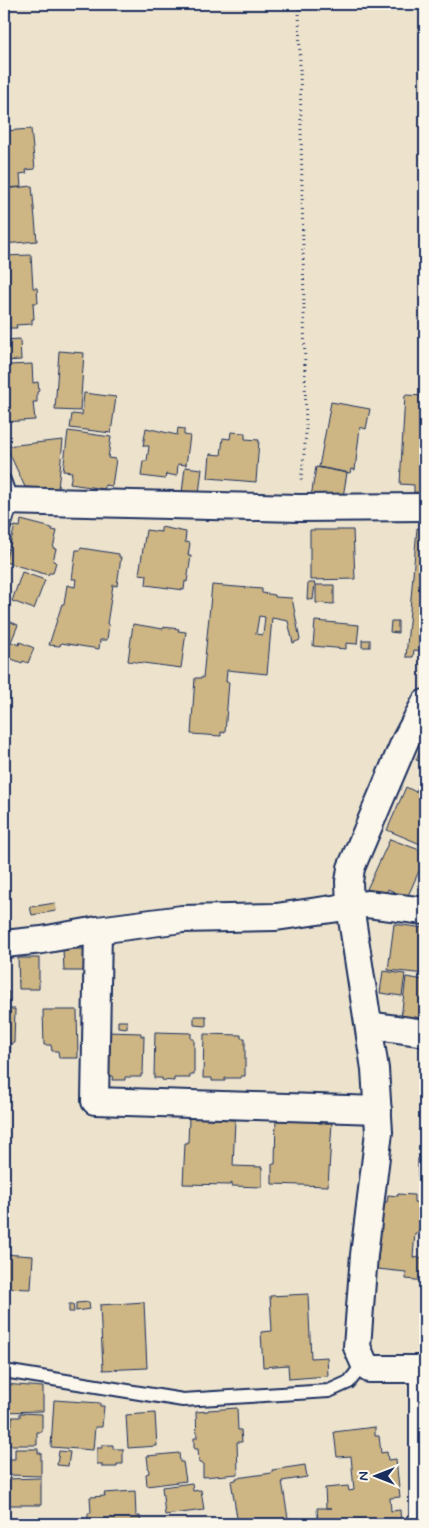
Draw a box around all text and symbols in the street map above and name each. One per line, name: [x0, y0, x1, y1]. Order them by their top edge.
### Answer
north arrow: [352, 1450, 402, 1500]
text: N: [355, 1471, 373, 1481]

